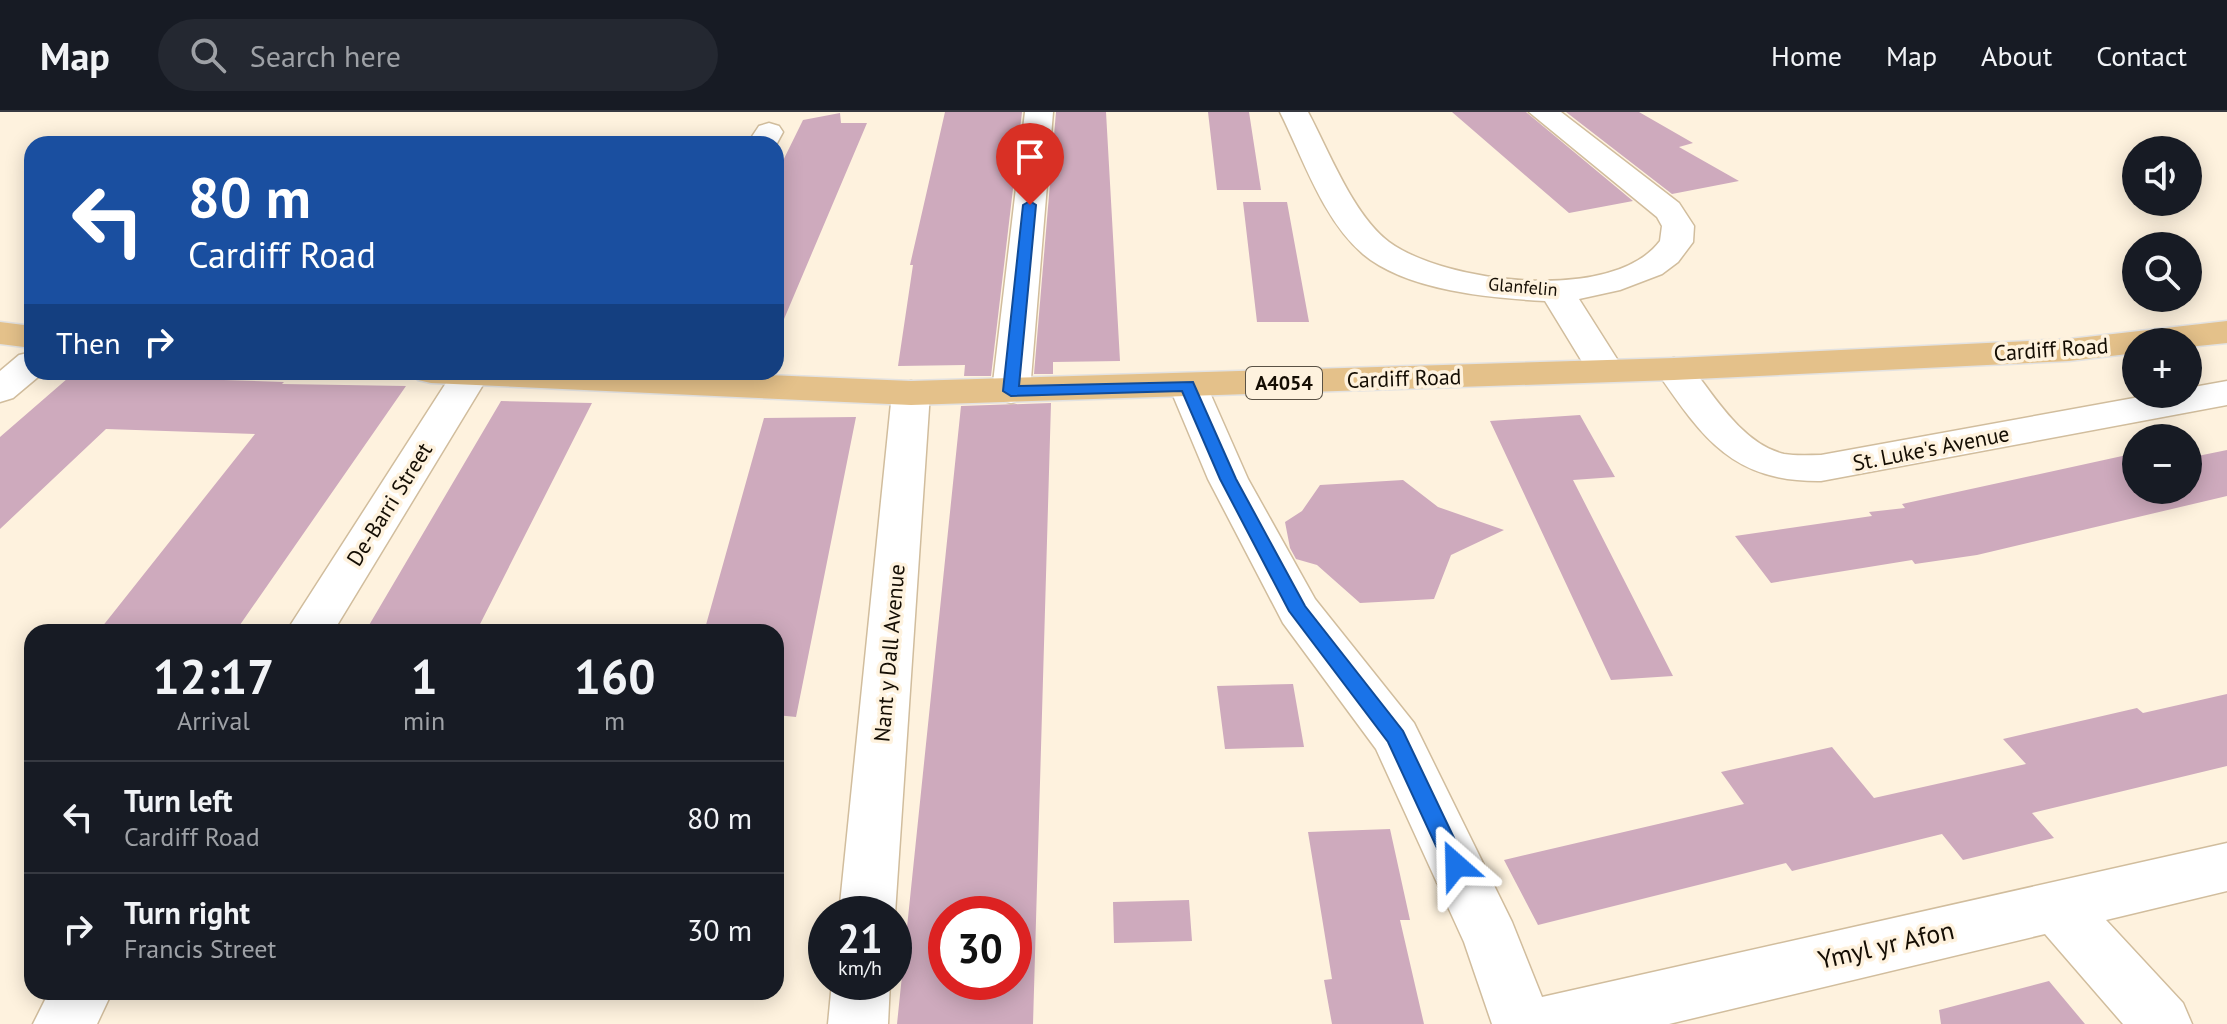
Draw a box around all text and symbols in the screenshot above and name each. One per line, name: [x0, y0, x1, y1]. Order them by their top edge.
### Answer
search box: [158, 19, 718, 91]
text: Map: [40, 31, 110, 80]
icon: search: [186, 33, 230, 77]
text: Search here: [250, 36, 401, 75]
text: Home: [1771, 37, 1842, 74]
text: Map: [1886, 37, 1937, 74]
text: About: [1981, 37, 2052, 74]
text: Contact: [2096, 37, 2187, 74]
pin: [996, 123, 1064, 205]
icon: arrive: [1008, 135, 1052, 179]
map controls: [2122, 136, 2202, 504]
button: sound: [2122, 136, 2202, 216]
text: 80 m: [188, 161, 311, 233]
icon: left: [56, 168, 160, 272]
text: Cardiff Road: [188, 231, 376, 278]
button: search: [2122, 232, 2202, 312]
street label: Glanfelin: [1487, 272, 1559, 301]
icon: right: [137, 320, 181, 364]
text: Then: [56, 323, 121, 362]
button: +: [2122, 328, 2202, 408]
street label: Cardiff Road: [1993, 331, 2109, 367]
street label: Cardiff Road: [1346, 362, 1462, 394]
road number: A4054: [1246, 367, 1322, 399]
street label: St. Luke's Avenue: [1850, 419, 2012, 477]
button: −: [2122, 424, 2202, 504]
street label: De-Barri Street: [340, 437, 438, 571]
street label: Nant y Dall Avenue: [867, 563, 911, 743]
text: 12:17: [153, 645, 274, 707]
text: 1: [410, 645, 438, 707]
text: 160: [574, 645, 655, 707]
text: Arrival: [177, 704, 250, 737]
text: min: [403, 704, 445, 737]
text: m: [604, 704, 625, 737]
text: Turn left: [124, 781, 232, 820]
icon: left: [56, 795, 100, 839]
text: 80 m: [687, 798, 752, 837]
text: Cardiff Road: [124, 820, 260, 853]
position arrow: [1414, 823, 1498, 907]
text: Turn right: [124, 893, 250, 932]
speed limit sign: 30: [928, 896, 1032, 1000]
icon: right: [56, 907, 100, 951]
text: 30 m: [687, 910, 752, 949]
text: 21: [837, 912, 883, 964]
street label: Ymyl yr Afon: [1815, 913, 1957, 976]
text: Francis Street: [124, 932, 276, 965]
text: km/h: [838, 955, 882, 981]

